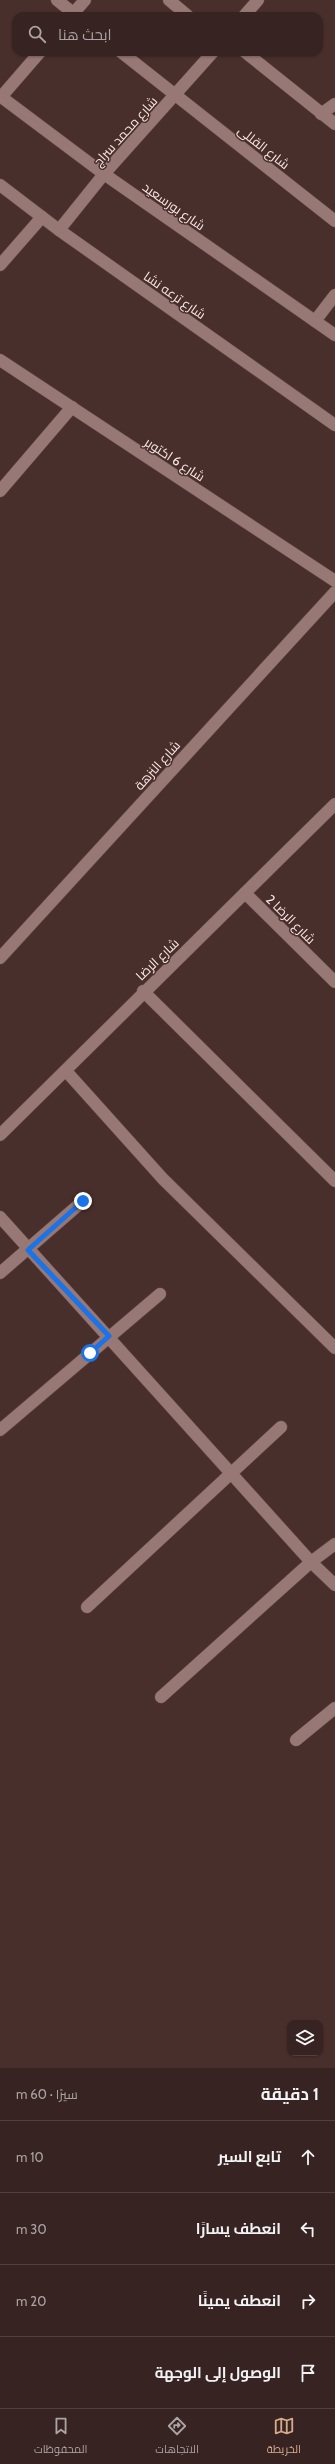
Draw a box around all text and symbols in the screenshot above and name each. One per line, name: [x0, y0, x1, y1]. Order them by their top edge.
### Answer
search box: [12, 12, 323, 56]
icon: search: [26, 23, 48, 45]
text: ابحث هنا: [58, 26, 112, 44]
street label: شارع محمد سراج: [89, 93, 161, 170]
street label: شارع القللى: [234, 122, 293, 173]
street label: شارع بورسعيد: [139, 179, 208, 234]
street label: شارع ترعه نشا: [140, 268, 209, 323]
street label: شارع 6 اكتوبر: [140, 433, 208, 485]
street label: شارع النزهة: [131, 737, 184, 794]
street label: شارع الرضا 2: [262, 891, 319, 948]
street label: شارع الرضا: [132, 935, 183, 984]
route end: [74, 1192, 92, 1210]
route start: [81, 1344, 99, 1362]
map controls: [287, 2020, 323, 2056]
button: layers: [287, 2020, 323, 2056]
text: 1 دقيقة: [261, 2084, 319, 2104]
text: سيرًا · 60 m: [16, 2086, 78, 2102]
icon: ahead: [297, 2146, 319, 2168]
text: تابع السير: [218, 2148, 281, 2166]
text: 10 m: [16, 2149, 44, 2165]
icon: left: [297, 2218, 319, 2240]
text: انعطف يسارًا: [196, 2220, 281, 2238]
text: 30 m: [16, 2221, 46, 2237]
icon: right: [297, 2290, 319, 2312]
text: انعطف يمينًا: [198, 2292, 281, 2310]
text: 20 m: [16, 2293, 46, 2309]
icon: arrive: [297, 2362, 319, 2384]
text: الوصول إلى الوجهة: [155, 2364, 281, 2382]
tab: المحفوظات: [34, 2415, 87, 2459]
tab: الاتجاهات: [155, 2415, 199, 2459]
tab: الخريطة: [267, 2415, 301, 2459]

